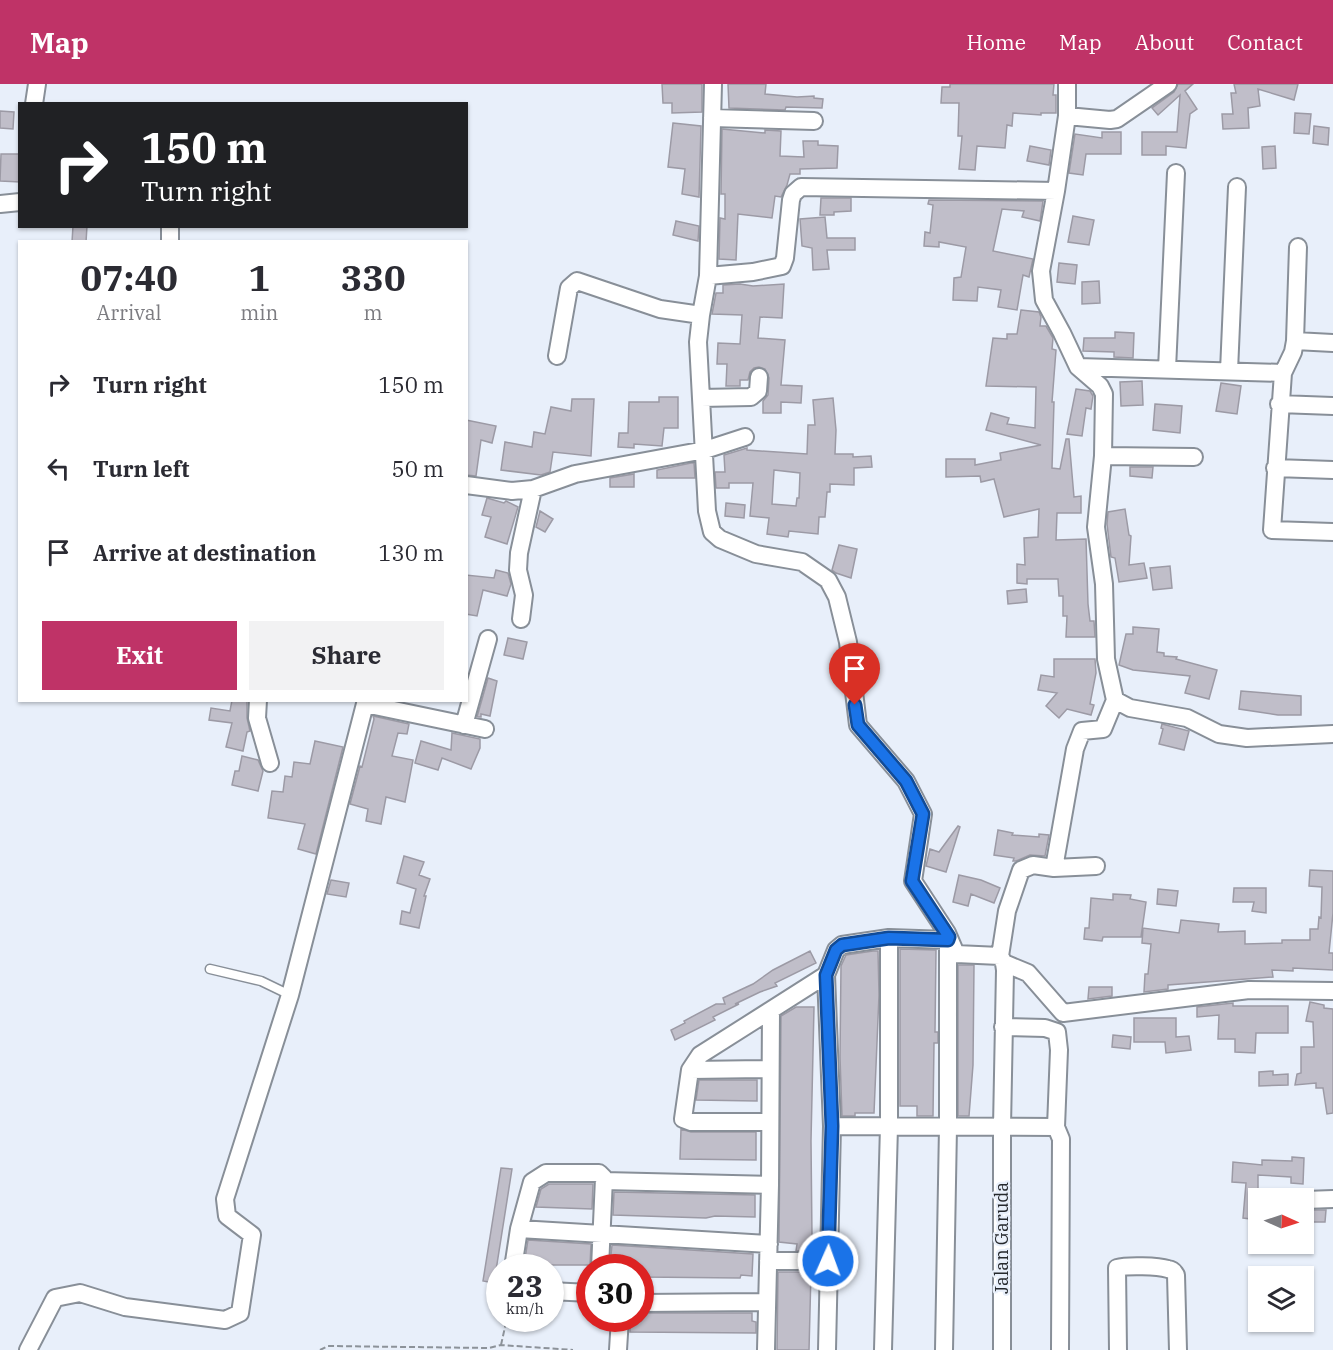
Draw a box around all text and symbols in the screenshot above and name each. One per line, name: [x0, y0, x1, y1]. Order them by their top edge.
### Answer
text: Map: [30, 24, 89, 61]
text: Home: [966, 28, 1026, 56]
text: Map: [1059, 28, 1102, 56]
text: About: [1135, 28, 1194, 56]
text: Contact: [1227, 28, 1303, 56]
text: 150 m: [141, 120, 267, 175]
icon: right: [42, 126, 120, 204]
text: Turn right: [141, 173, 272, 208]
text: 07:40: [80, 254, 178, 301]
text: 1: [248, 254, 270, 301]
text: 330: [341, 254, 406, 301]
text: Arrival: [97, 299, 162, 326]
text: min: [240, 299, 278, 326]
text: m: [364, 299, 383, 326]
icon: right: [42, 368, 75, 401]
text: Turn right: [93, 370, 207, 399]
text: 150 m: [378, 370, 444, 399]
icon: left: [42, 452, 75, 485]
text: Turn left: [93, 454, 189, 483]
text: 50 m: [392, 454, 444, 483]
icon: arrive: [42, 536, 75, 569]
text: Arrive at destination: [93, 538, 316, 567]
text: 130 m: [378, 538, 444, 567]
button: Exit: [42, 621, 237, 690]
button: Share: [249, 621, 444, 690]
pin: [829, 643, 880, 705]
icon: arrive: [838, 652, 871, 685]
street label: Jalan Garuda: [990, 1182, 1013, 1294]
north arrow: [1248, 1188, 1314, 1254]
map controls: [1248, 1188, 1314, 1332]
position arrow: [796, 1229, 860, 1293]
speed limit sign: 30: [576, 1254, 654, 1332]
text: 23: [507, 1266, 543, 1305]
button: layers: [1248, 1266, 1314, 1332]
text: km/h: [506, 1299, 544, 1318]

